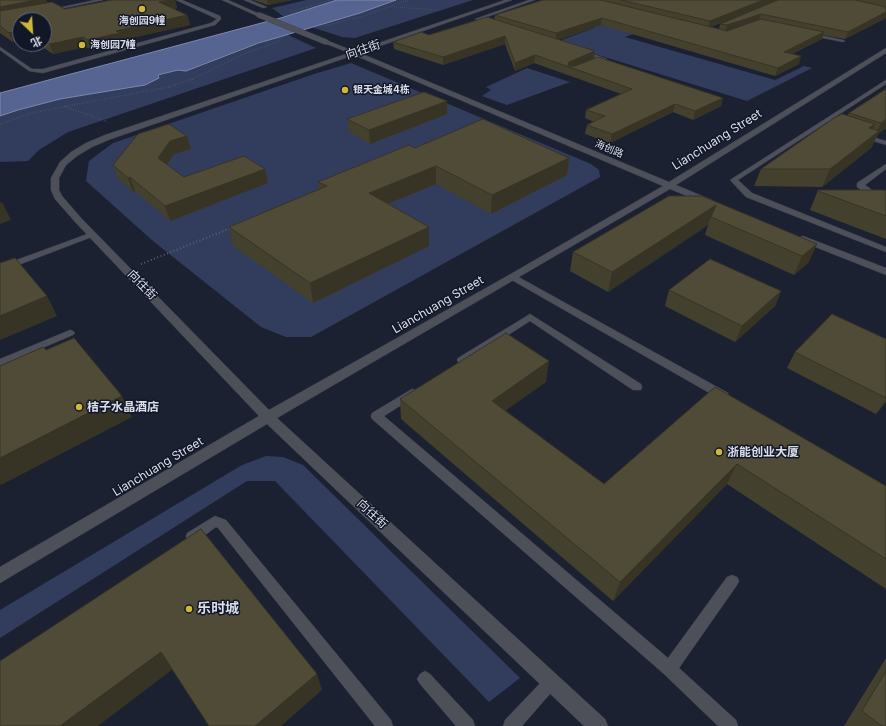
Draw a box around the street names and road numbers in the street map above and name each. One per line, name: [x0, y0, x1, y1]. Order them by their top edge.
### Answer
street label: 向往街: [344, 37, 382, 63]
street label: Lianchuang Street: [670, 107, 764, 173]
street label: 海创路: [593, 138, 625, 160]
street label: 向往街: [124, 267, 160, 303]
street label: Lianchuang Street: [390, 273, 486, 337]
street label: Lianchuang Street: [110, 434, 206, 500]
street label: 向往街: [354, 496, 390, 532]

